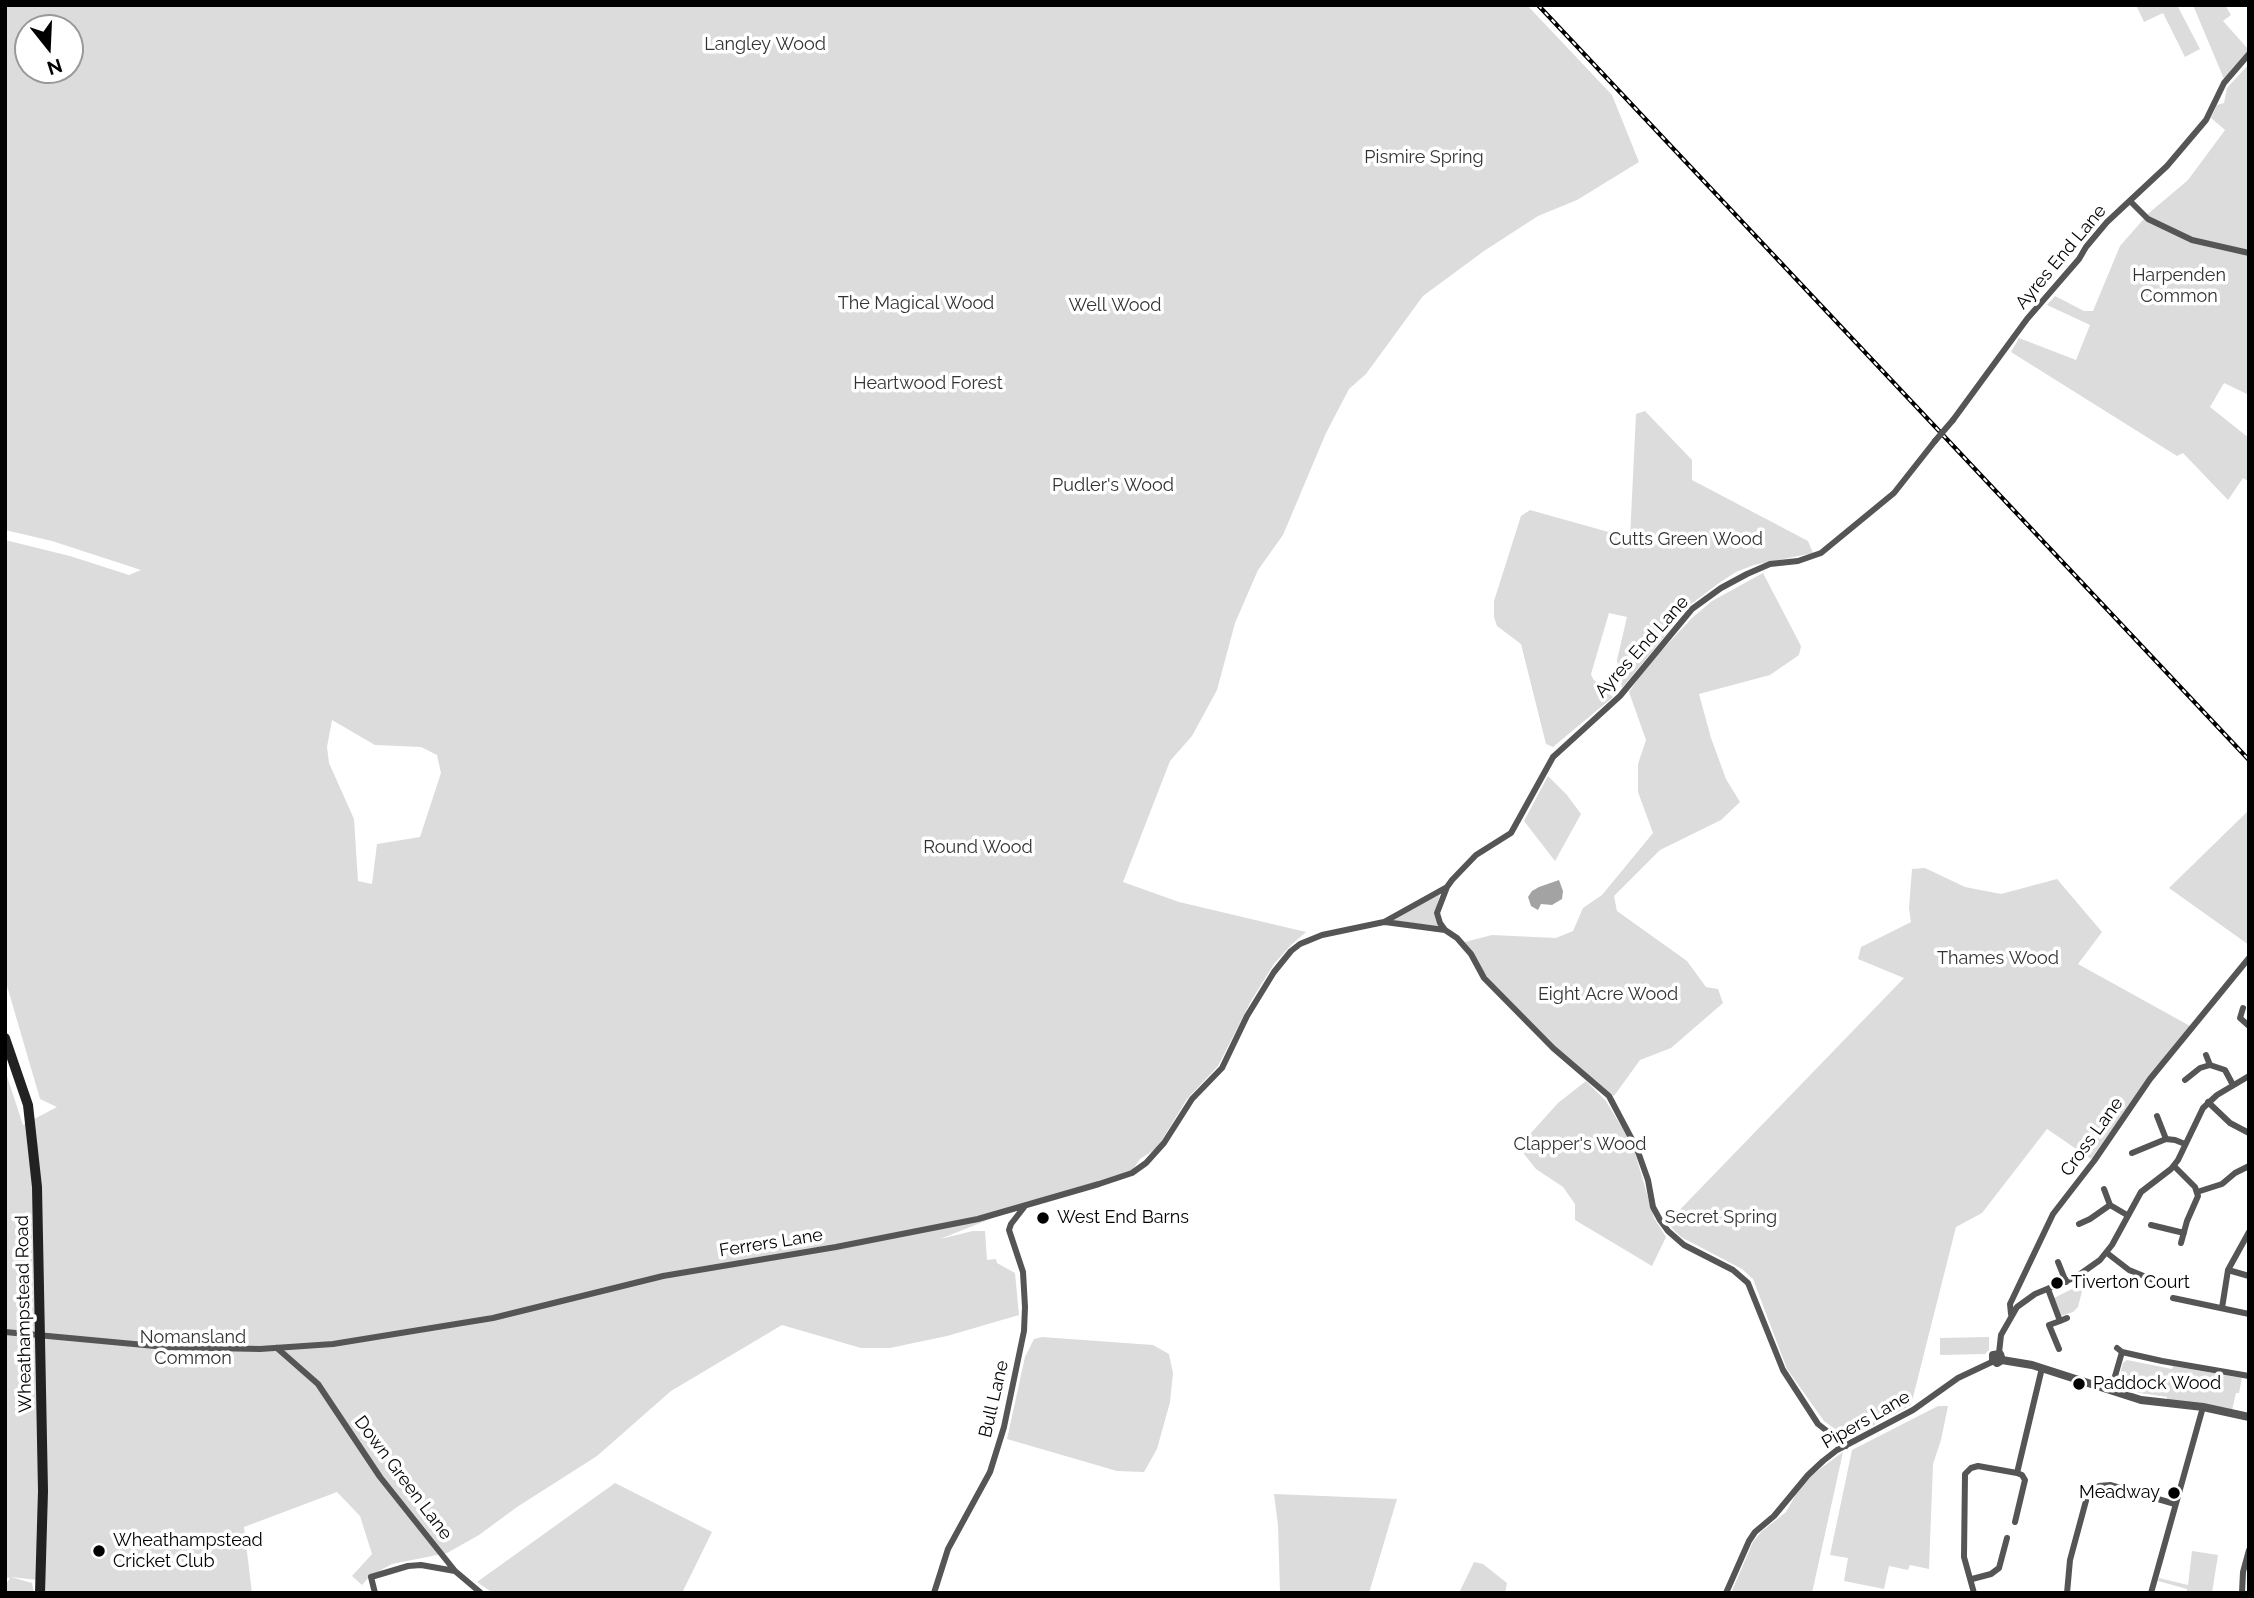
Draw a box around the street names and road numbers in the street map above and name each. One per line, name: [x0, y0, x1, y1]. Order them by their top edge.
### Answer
street label: Ayres End Lane: [2011, 200, 2111, 314]
street label: Ayres End Lane: [1591, 592, 1693, 702]
street label: Cross Lane: [2056, 1093, 2128, 1181]
street label: Wheathampstead Road: [11, 1215, 37, 1413]
street label: Ferrers Lane: [718, 1224, 824, 1262]
street label: Bull Lane: [975, 1358, 1013, 1440]
street label: Pipers Lane: [1818, 1386, 1914, 1454]
street label: Down Green Lane: [349, 1412, 457, 1544]

